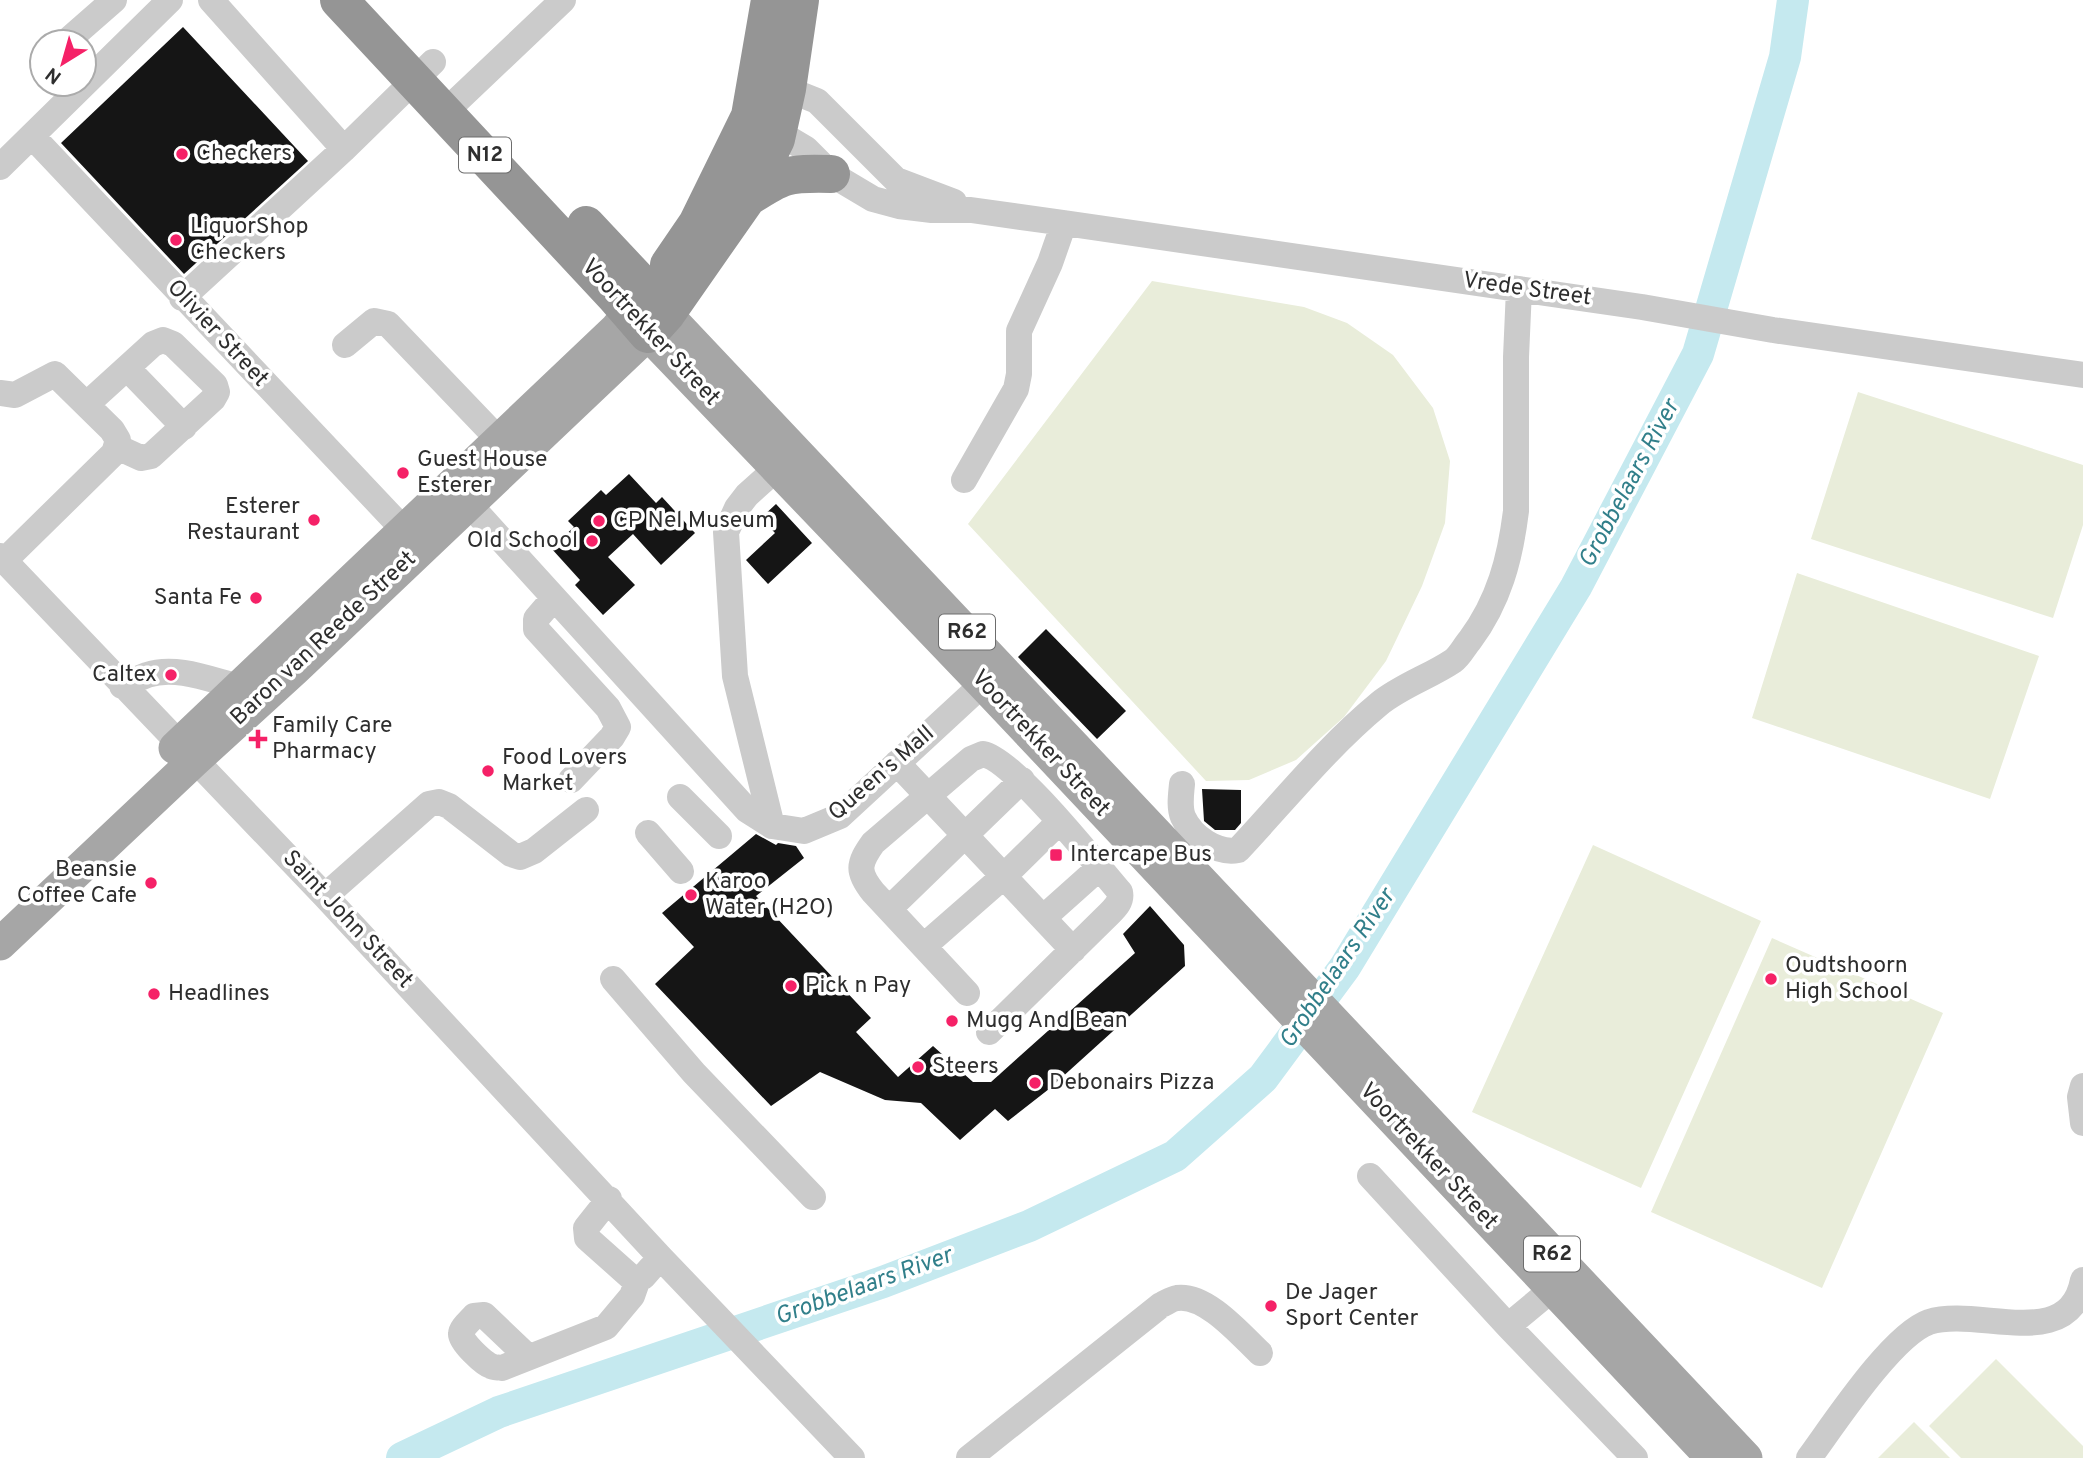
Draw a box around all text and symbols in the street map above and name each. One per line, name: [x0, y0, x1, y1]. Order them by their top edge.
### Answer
north arrow: [28, 28, 98, 98]
text: N: [41, 61, 67, 89]
road number: N12: [459, 138, 511, 172]
place label: Checkers: [196, 140, 292, 169]
marker: Checkers: [174, 146, 190, 162]
place label: LiquorShop Checkers: [190, 213, 309, 268]
marker: LiquorShop Checkers: [168, 232, 184, 248]
street label: Voortrekker Street: [574, 253, 726, 413]
street label: Vrede Street: [1461, 267, 1593, 313]
street label: Olivier Street: [160, 274, 274, 394]
water label: Grobbelaars River: [1573, 393, 1688, 573]
place label: Guest House Esterer: [417, 446, 547, 501]
marker: Guest House Esterer: [395, 465, 411, 481]
place label: Esterer Restaurant: [187, 493, 300, 548]
place label: CP Nel Museum: [613, 507, 775, 536]
marker: Esterer Restaurant: [306, 512, 322, 528]
marker: CP Nel Museum: [591, 513, 607, 529]
place label: Old School: [467, 527, 578, 556]
marker: Old School: [584, 533, 600, 549]
street label: Baron van Reede Street: [225, 545, 423, 733]
place label: Santa Fe: [154, 584, 242, 613]
marker: Santa Fe: [248, 590, 264, 606]
road number: R62: [939, 614, 995, 650]
place label: Caltex: [92, 661, 157, 690]
street label: Voortrekker Street: [964, 664, 1116, 824]
marker: Caltex: [163, 667, 179, 683]
place label: Family Care Pharmacy: [272, 712, 392, 767]
street label: Queen's Mall: [823, 720, 941, 828]
marker: Family Care Pharmacy: [250, 731, 266, 747]
place label: Food Lovers Market: [502, 744, 627, 799]
marker: Food Lovers Market: [480, 763, 496, 779]
place label: Intercape Bus: [1070, 841, 1212, 870]
street label: Saint John Street: [275, 845, 419, 995]
marker: Intercape Bus: [1048, 847, 1064, 863]
place label: Beansie Coffee Cafe: [17, 856, 137, 911]
place label: Karoo Water (H2O): [705, 868, 834, 923]
marker: Beansie Coffee Cafe: [143, 875, 159, 891]
water label: Grobbelaars River: [1274, 882, 1404, 1055]
marker: Karoo Water (H2O): [683, 887, 699, 903]
place label: Oudtshoorn High School: [1785, 952, 1908, 1007]
marker: Oudtshoorn High School: [1763, 971, 1779, 987]
place label: Pick n Pay: [805, 972, 911, 1001]
marker: Pick n Pay: [783, 978, 799, 994]
place label: Headlines: [168, 980, 270, 1009]
marker: Headlines: [146, 986, 162, 1002]
place label: Mugg And Bean: [966, 1007, 1128, 1036]
marker: Mugg And Bean: [944, 1013, 960, 1029]
place label: Steers: [932, 1053, 999, 1082]
marker: Steers: [910, 1059, 926, 1075]
place label: Debonairs Pizza: [1049, 1069, 1214, 1098]
marker: Debonairs Pizza: [1027, 1075, 1043, 1091]
street label: Voortrekker Street: [1352, 1077, 1504, 1237]
road number: R62: [1524, 1236, 1580, 1272]
water label: Grobbelaars River: [771, 1240, 958, 1333]
place label: De Jager Sport Center: [1285, 1279, 1419, 1334]
marker: De Jager Sport Center: [1263, 1298, 1279, 1314]

